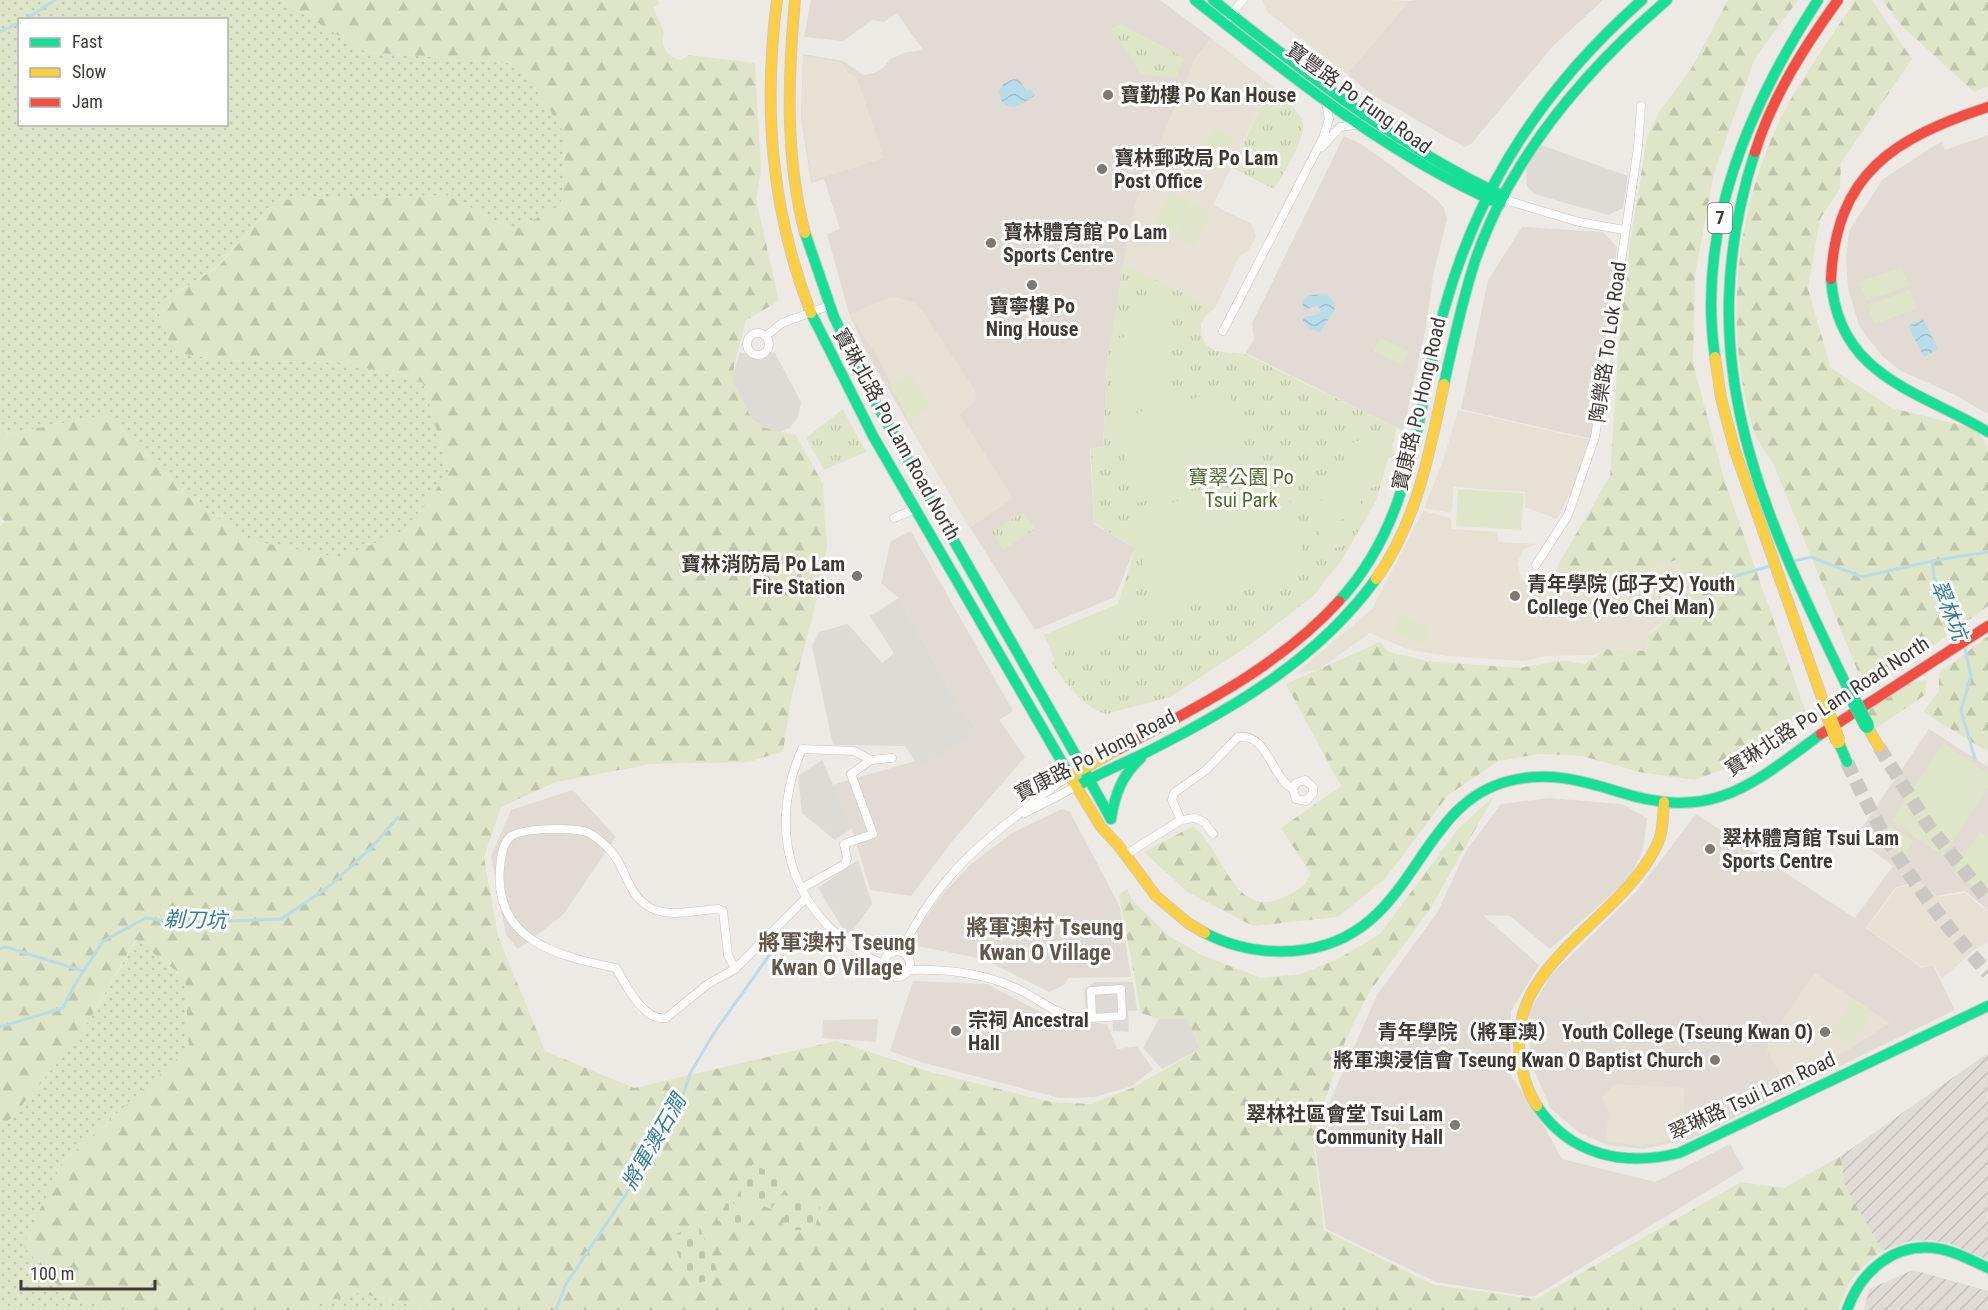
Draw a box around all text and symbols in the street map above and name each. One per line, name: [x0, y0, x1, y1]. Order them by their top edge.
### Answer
legend: [18, 18, 228, 126]
text: Fast: [72, 31, 103, 52]
street label: 寶豐路 Po Fung Road: [1282, 37, 1436, 159]
text: Slow: [72, 61, 107, 82]
place label: 寶勤樓 Po Kan House: [1120, 83, 1296, 107]
marker: 寶勤樓 Po Kan House: [1101, 88, 1115, 102]
text: Jam: [72, 91, 103, 112]
place label: 寶林郵政局 Po Lam Post Office: [1114, 146, 1278, 193]
marker: 寶林郵政局 Po Lam Post Office: [1095, 162, 1109, 176]
road number: 7: [1708, 203, 1732, 233]
place label: 寶林體育館 Po Lam Sports Centre: [1003, 220, 1167, 267]
marker: 寶林體育館 Po Lam Sports Centre: [984, 236, 998, 250]
street label: 陶樂路 To Lok Road: [1585, 260, 1631, 424]
marker: 寶寧樓 Po Ning House: [1025, 278, 1039, 292]
place label: 寶寧樓 Po Ning House: [986, 294, 1078, 341]
street label: 寶康路 Po Hong Road: [1387, 315, 1451, 493]
street label: 寶琳北路 Po Lam Road North: [829, 324, 965, 544]
park label: 寶翠公園 Po Tsui Park: [1188, 465, 1294, 512]
place label: 寶林消防局 Po Lam Fire Station: [681, 552, 845, 599]
marker: 寶林消防局 Po Lam Fire Station: [850, 569, 864, 583]
place label: 青年學院 (邱子文) Youth College (Yeo Chei Man): [1527, 572, 1735, 619]
water label: 翠林坑: [1926, 576, 1973, 646]
marker: 青年學院 (邱子文) Youth College (Yeo Chei Man): [1508, 589, 1522, 603]
street label: 寶琳北路 Po Lam Road North: [1721, 631, 1933, 781]
street label: 寶康路 Po Hong Road: [1011, 704, 1179, 806]
place label: 翠林體育館 Tsui Lam Sports Centre: [1722, 826, 1899, 873]
marker: 翠林體育館 Tsui Lam Sports Centre: [1703, 842, 1717, 856]
water label: 剃刀坑: [163, 907, 230, 933]
district label: 將軍澳村 Tseung Kwan O Village: [966, 915, 1124, 965]
district label: 將軍澳村 Tseung Kwan O Village: [758, 930, 916, 980]
place label: 宗祠 Ancestral Hall: [968, 1008, 1089, 1055]
place label: 青年學院（將軍澳） Youth College (Tseung Kwan O): [1377, 1020, 1813, 1044]
marker: 宗祠 Ancestral Hall: [949, 1024, 963, 1038]
marker: 青年學院（將軍澳） Youth College (Tseung Kwan O): [1818, 1025, 1832, 1039]
street label: 翠琳路 Tsui Lam Road: [1665, 1047, 1839, 1145]
place label: 將軍澳浸信會 Tseung Kwan O Baptist Church: [1334, 1048, 1703, 1072]
marker: 將軍澳浸信會 Tseung Kwan O Baptist Church: [1708, 1053, 1722, 1067]
water label: 將軍澳石澗: [617, 1088, 692, 1193]
place label: 翠林社區會堂 Tsui Lam Community Hall: [1246, 1102, 1443, 1149]
marker: 翠林社區會堂 Tsui Lam Community Hall: [1448, 1118, 1462, 1132]
scale bar: [21, 1253, 154, 1291]
text: 100 m: [30, 1263, 74, 1284]

